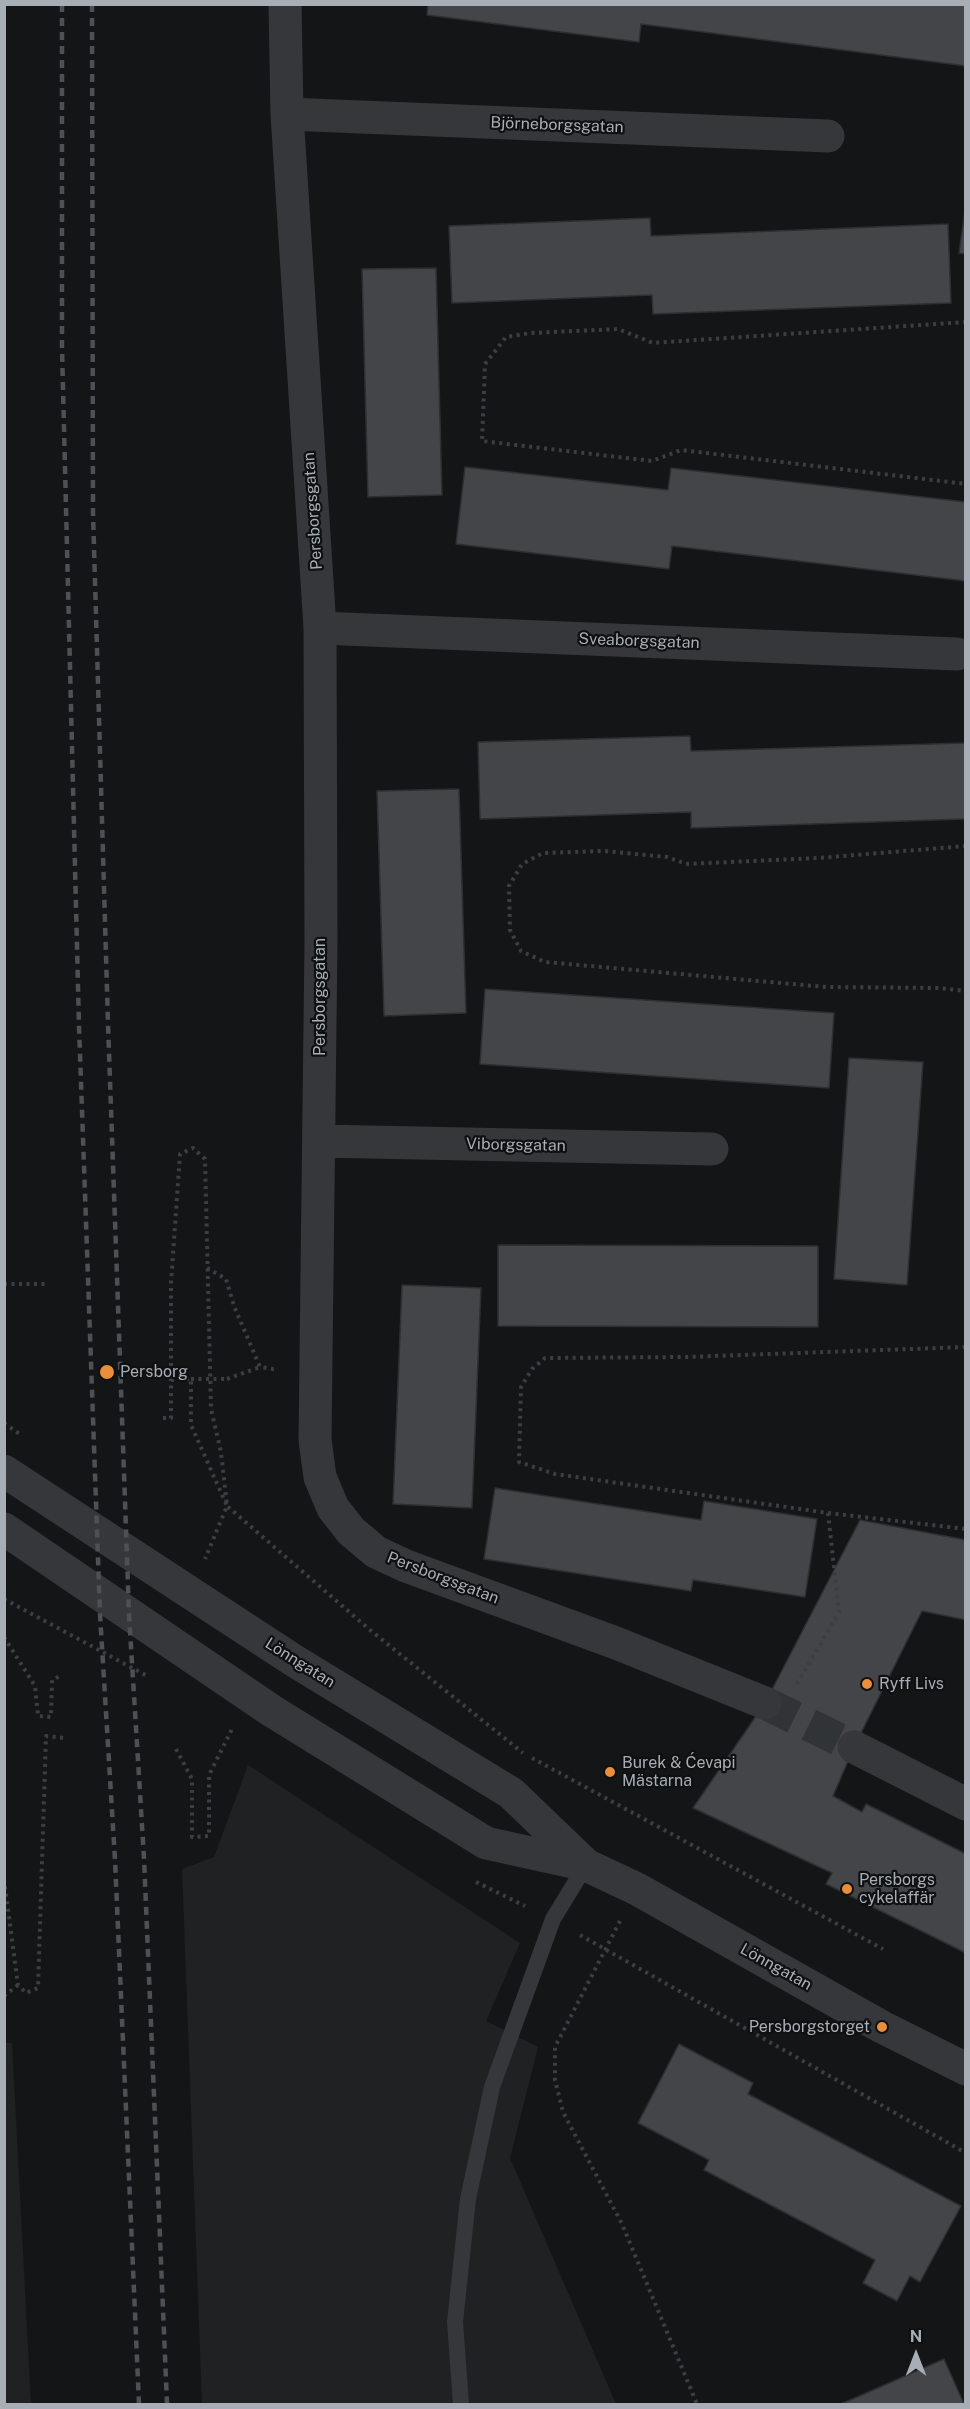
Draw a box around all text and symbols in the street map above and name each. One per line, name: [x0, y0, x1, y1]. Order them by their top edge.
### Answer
street label: Björneborgsgatan: [490, 113, 624, 137]
street label: Persborgsgatan: [299, 451, 327, 571]
street label: Sveaborgsgatan: [578, 629, 700, 653]
street label: Persborgsgatan: [310, 938, 330, 1056]
street label: Viborgsgatan: [466, 1135, 566, 1155]
place label: Persborg: [120, 1362, 188, 1382]
marker: Persborg: [98, 1363, 116, 1381]
street label: Persborgsgatan: [384, 1548, 502, 1608]
street label: Lönngatan: [261, 1634, 339, 1692]
place label: Ryff Livs: [879, 1674, 944, 1694]
marker: Ryff Livs: [860, 1677, 874, 1691]
place label: Burek & Ćevapi Mästarna: [622, 1753, 736, 1791]
marker: Burek & Ćevapi Mästarna: [603, 1765, 617, 1779]
place label: Persborgs cykelaffär: [859, 1870, 935, 1908]
marker: Persborgs cykelaffär: [840, 1882, 854, 1896]
street label: Lönngatan: [737, 1939, 815, 1995]
place label: Persborgstorget: [749, 2017, 870, 2037]
marker: Persborgstorget: [875, 2020, 889, 2034]
north arrow: [886, 2325, 946, 2385]
text: N: [910, 2327, 922, 2346]

